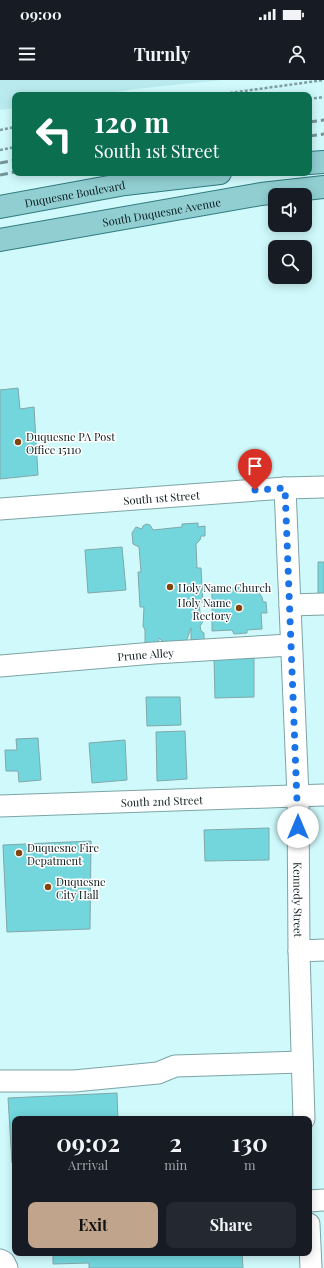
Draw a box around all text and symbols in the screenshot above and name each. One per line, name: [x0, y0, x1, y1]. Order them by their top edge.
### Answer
text: 09:00: [20, 4, 62, 24]
text: Turnly: [134, 42, 190, 66]
icon: menu: [16, 43, 38, 65]
icon: person: [286, 43, 308, 65]
text: 120 m: [94, 103, 169, 140]
icon: left: [28, 108, 80, 160]
text: South 1st Street: [94, 139, 219, 163]
street label: Duquesne Boulevard: [23, 177, 127, 210]
map controls: [268, 188, 312, 284]
button: sound: [268, 188, 312, 232]
street label: South Duquesne Avenue: [101, 194, 222, 229]
button: search: [268, 240, 312, 284]
place label: Duquesne PA Post Office 15110: [26, 429, 115, 457]
marker: Duquesne PA Post Office 15110: [13, 437, 23, 447]
pin: [238, 449, 272, 490]
icon: arrive: [244, 455, 266, 477]
street label: South 1st Street: [123, 487, 200, 507]
place label: Holy Name Church: [178, 580, 272, 595]
marker: Holy Name Church: [165, 582, 175, 592]
place label: Holy Name Rectory: [177, 595, 231, 623]
marker: Holy Name Rectory: [234, 603, 244, 613]
street label: Prune Alley: [117, 644, 175, 664]
street label: South 2nd Street: [121, 792, 203, 809]
position arrow: [277, 806, 319, 848]
place label: Duquesne Fire Depatment: [27, 840, 99, 868]
marker: Duquesne Fire Depatment: [14, 848, 24, 858]
street label: Kennedy Street: [291, 862, 306, 938]
place label: Duquesne City Hall: [56, 874, 106, 902]
marker: Duquesne City Hall: [43, 882, 53, 892]
text: 09:02: [56, 1126, 120, 1158]
text: 2: [169, 1126, 182, 1158]
text: 130: [232, 1126, 268, 1158]
text: Arrival: [68, 1156, 108, 1173]
text: min: [164, 1156, 187, 1173]
text: m: [244, 1156, 255, 1173]
button: Exit: [28, 1202, 158, 1248]
button: Share: [166, 1202, 296, 1248]

